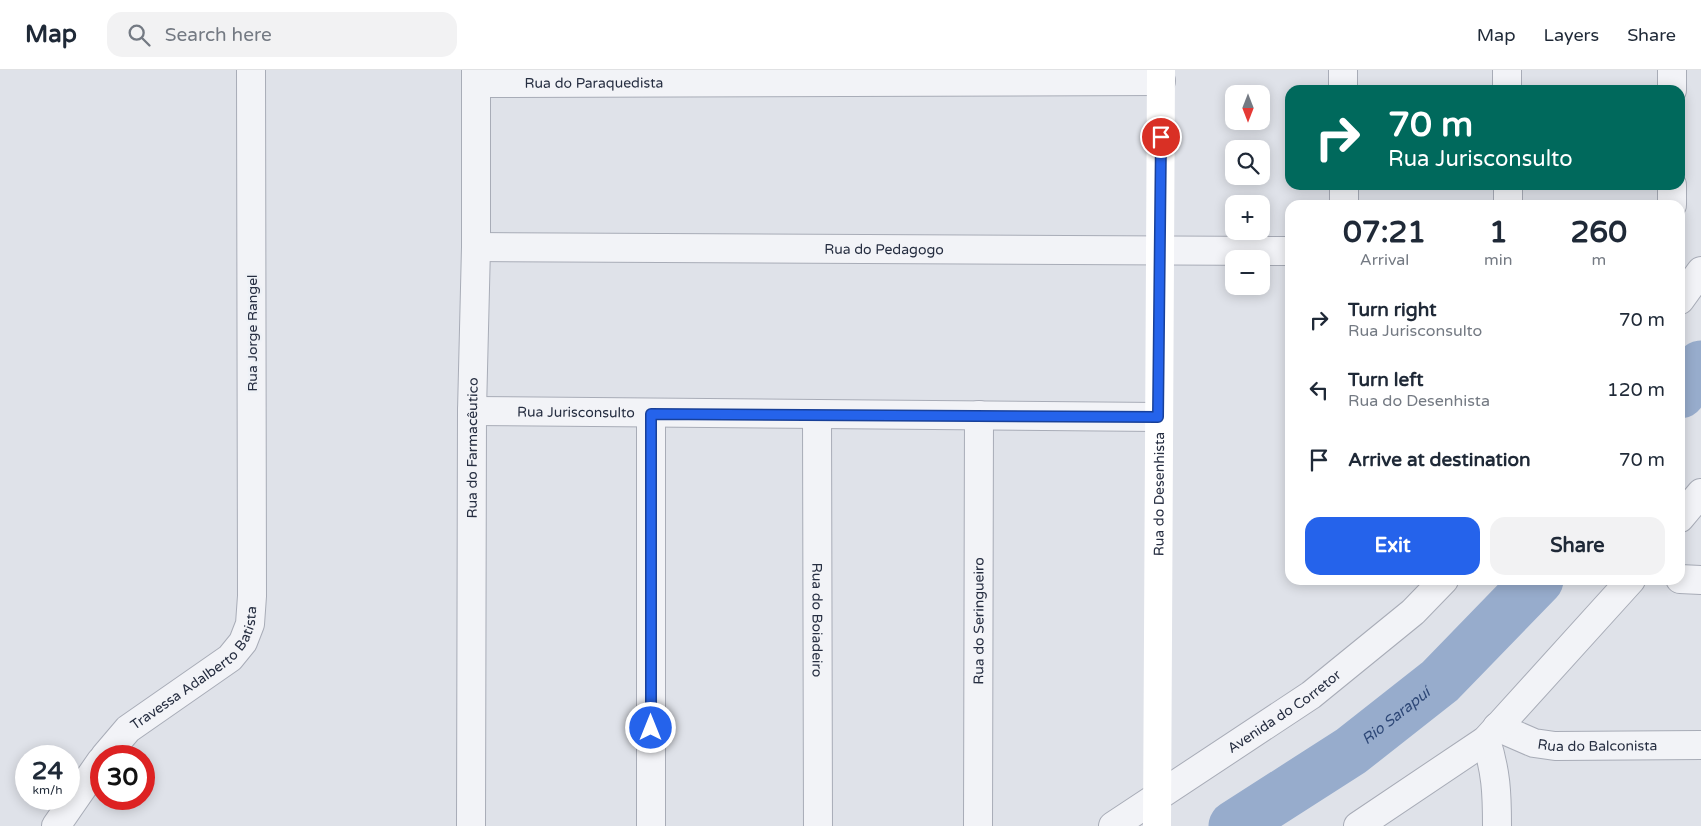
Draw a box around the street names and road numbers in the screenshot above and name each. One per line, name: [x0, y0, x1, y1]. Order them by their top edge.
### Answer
street label: Rua do Paraquedista: [525, 74, 663, 92]
street label: Rua do Pedagogo: [824, 241, 944, 258]
street label: Rua Jorge Rangel: [244, 274, 261, 392]
street label: Rua do Farmacêutico: [464, 377, 482, 519]
street label: Rua Jurisconsulto: [517, 403, 635, 421]
street label: Rua do Desenhista: [1150, 432, 1168, 556]
street label: Rua do Seringueiro: [970, 557, 988, 685]
street label: Rua do Boiadeiro: [808, 563, 826, 677]
street label: Travessa Adalberto Batista: [127, 606, 260, 734]
street label: Avenida do Corretor: [1224, 666, 1345, 757]
street label: Rua do Balconista: [1536, 736, 1658, 755]

